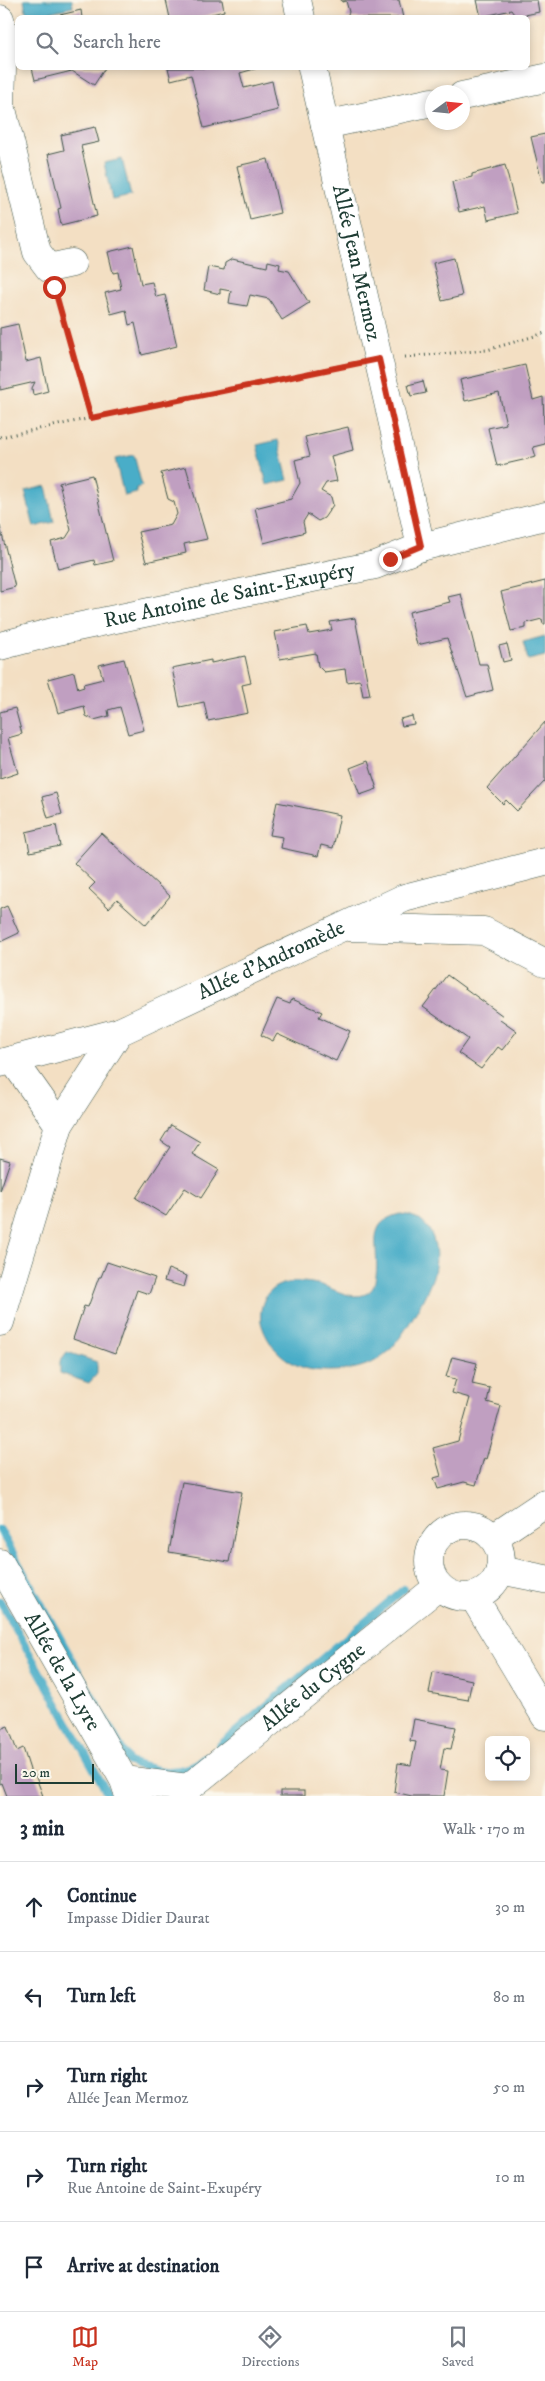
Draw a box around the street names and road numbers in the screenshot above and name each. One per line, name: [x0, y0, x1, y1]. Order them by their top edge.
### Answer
street label: Allée Jean Mermoz: [326, 182, 387, 344]
street label: Rue Antoine de Saint-Exupéry: [102, 556, 358, 634]
street label: Allée d'Andromède: [193, 915, 349, 1006]
street label: Allée de la Lyre: [18, 1607, 106, 1736]
street label: Allée du Cygne: [256, 1637, 371, 1737]

